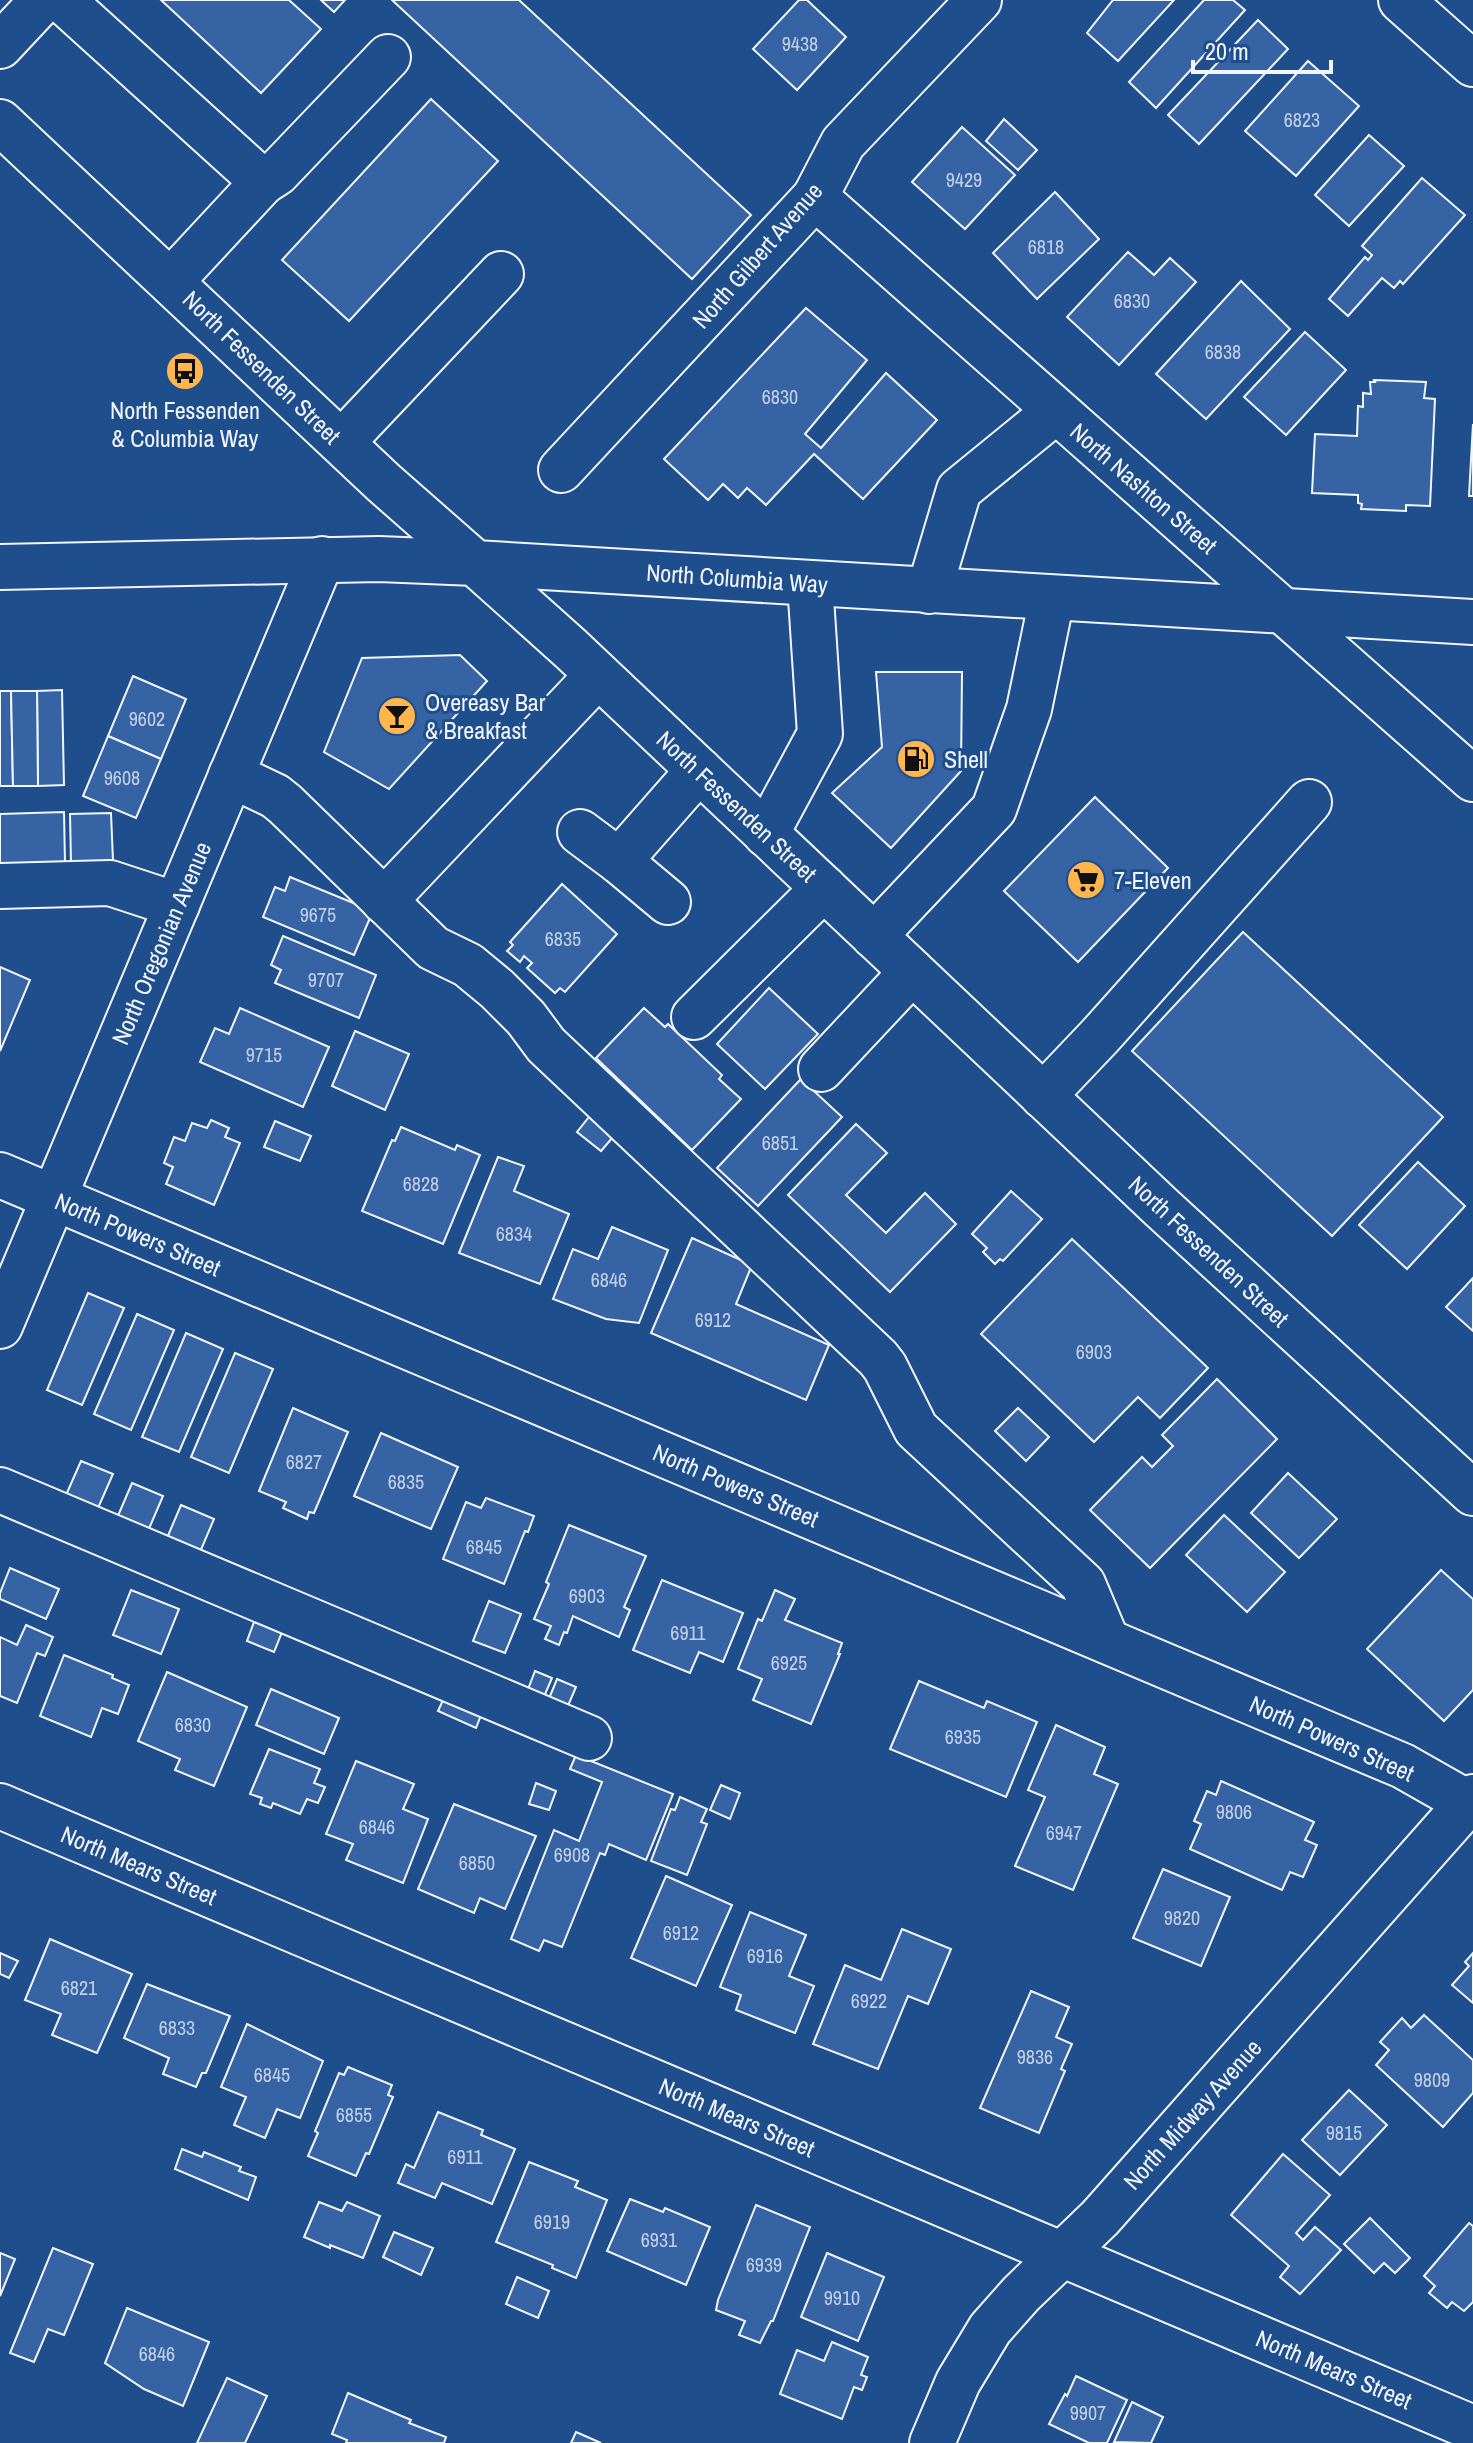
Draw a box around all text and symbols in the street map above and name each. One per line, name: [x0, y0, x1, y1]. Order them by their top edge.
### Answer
scale bar: [1193, 24, 1331, 74]
house number: 9438: [782, 30, 818, 57]
text: 20 m: [1205, 35, 1249, 67]
house number: 6823: [1284, 106, 1320, 133]
house number: 9429: [946, 166, 982, 193]
street label: North Gilbert Avenue: [685, 175, 829, 335]
house number: 6818: [1028, 233, 1064, 260]
street label: North Fessenden Street: [176, 283, 348, 451]
house number: 6830: [1114, 287, 1150, 314]
house number: 6838: [1205, 338, 1241, 365]
bus stop icon: North Fessenden & Columbia Way: [164, 350, 206, 392]
house number: 6830: [762, 383, 798, 410]
place label: North Fessenden & Columbia Way: [110, 394, 260, 454]
street label: North Nashton Street: [1064, 415, 1225, 561]
street label: North Columbia Way: [645, 556, 829, 600]
place label: Overeasy Bar & Breakfast: [425, 686, 546, 746]
bar icon: Overeasy Bar & Breakfast: [376, 695, 418, 737]
house number: 9602: [129, 705, 165, 732]
street label: North Fessenden Street: [650, 723, 824, 889]
fuel station icon: Shell: [895, 738, 937, 780]
place label: Shell: [944, 743, 988, 775]
house number: 9608: [104, 764, 140, 791]
street label: North Oregonian Avenue: [104, 837, 218, 1049]
supermarket icon: 7-Eleven: [1065, 859, 1107, 901]
place label: 7-Eleven: [1114, 864, 1192, 896]
house number: 9675: [300, 901, 336, 928]
house number: 6835: [545, 925, 581, 952]
house number: 9707: [308, 966, 344, 993]
house number: 9715: [246, 1041, 282, 1068]
house number: 6851: [762, 1129, 798, 1156]
street label: North Fessenden Street: [1122, 1168, 1296, 1334]
house number: 6828: [403, 1170, 439, 1197]
street label: North Powers Street: [50, 1185, 226, 1284]
house number: 6834: [496, 1220, 532, 1247]
house number: 6846: [591, 1266, 627, 1293]
house number: 6912: [695, 1306, 731, 1333]
house number: 6903: [1076, 1338, 1112, 1365]
street label: North Powers Street: [648, 1436, 824, 1535]
house number: 6827: [286, 1448, 322, 1475]
house number: 6835: [388, 1468, 424, 1495]
house number: 6845: [466, 1533, 502, 1560]
house number: 6903: [569, 1582, 605, 1609]
house number: 6911: [670, 1619, 706, 1646]
house number: 6925: [771, 1649, 807, 1676]
street label: North Powers Street: [1245, 1687, 1420, 1789]
house number: 6830: [175, 1711, 211, 1738]
house number: 6935: [945, 1723, 981, 1750]
house number: 9806: [1216, 1798, 1252, 1825]
house number: 6846: [359, 1813, 395, 1840]
street label: North Mears Street: [56, 1818, 222, 1912]
house number: 6947: [1046, 1819, 1082, 1846]
house number: 6908: [554, 1841, 590, 1868]
house number: 6850: [459, 1849, 495, 1876]
house number: 9820: [1164, 1904, 1200, 1931]
house number: 6912: [663, 1919, 699, 1946]
house number: 6916: [747, 1942, 783, 1969]
house number: 6821: [61, 1974, 97, 2001]
house number: 6922: [851, 1987, 887, 2014]
house number: 6833: [159, 2014, 195, 2041]
street label: North Midway Avenue: [1116, 2032, 1268, 2196]
house number: 9836: [1017, 2043, 1053, 2070]
house number: 6845: [254, 2061, 290, 2088]
house number: 9809: [1414, 2066, 1450, 2093]
street label: North Mears Street: [654, 2070, 820, 2164]
house number: 6855: [336, 2101, 372, 2128]
house number: 9815: [1326, 2119, 1362, 2146]
house number: 6911: [447, 2143, 483, 2170]
house number: 6919: [534, 2208, 570, 2235]
house number: 6931: [641, 2226, 677, 2253]
house number: 6939: [746, 2251, 782, 2278]
house number: 9910: [824, 2284, 860, 2311]
street label: North Mears Street: [1251, 2322, 1417, 2416]
house number: 6846: [139, 2340, 175, 2367]
house number: 9907: [1070, 2399, 1106, 2426]

